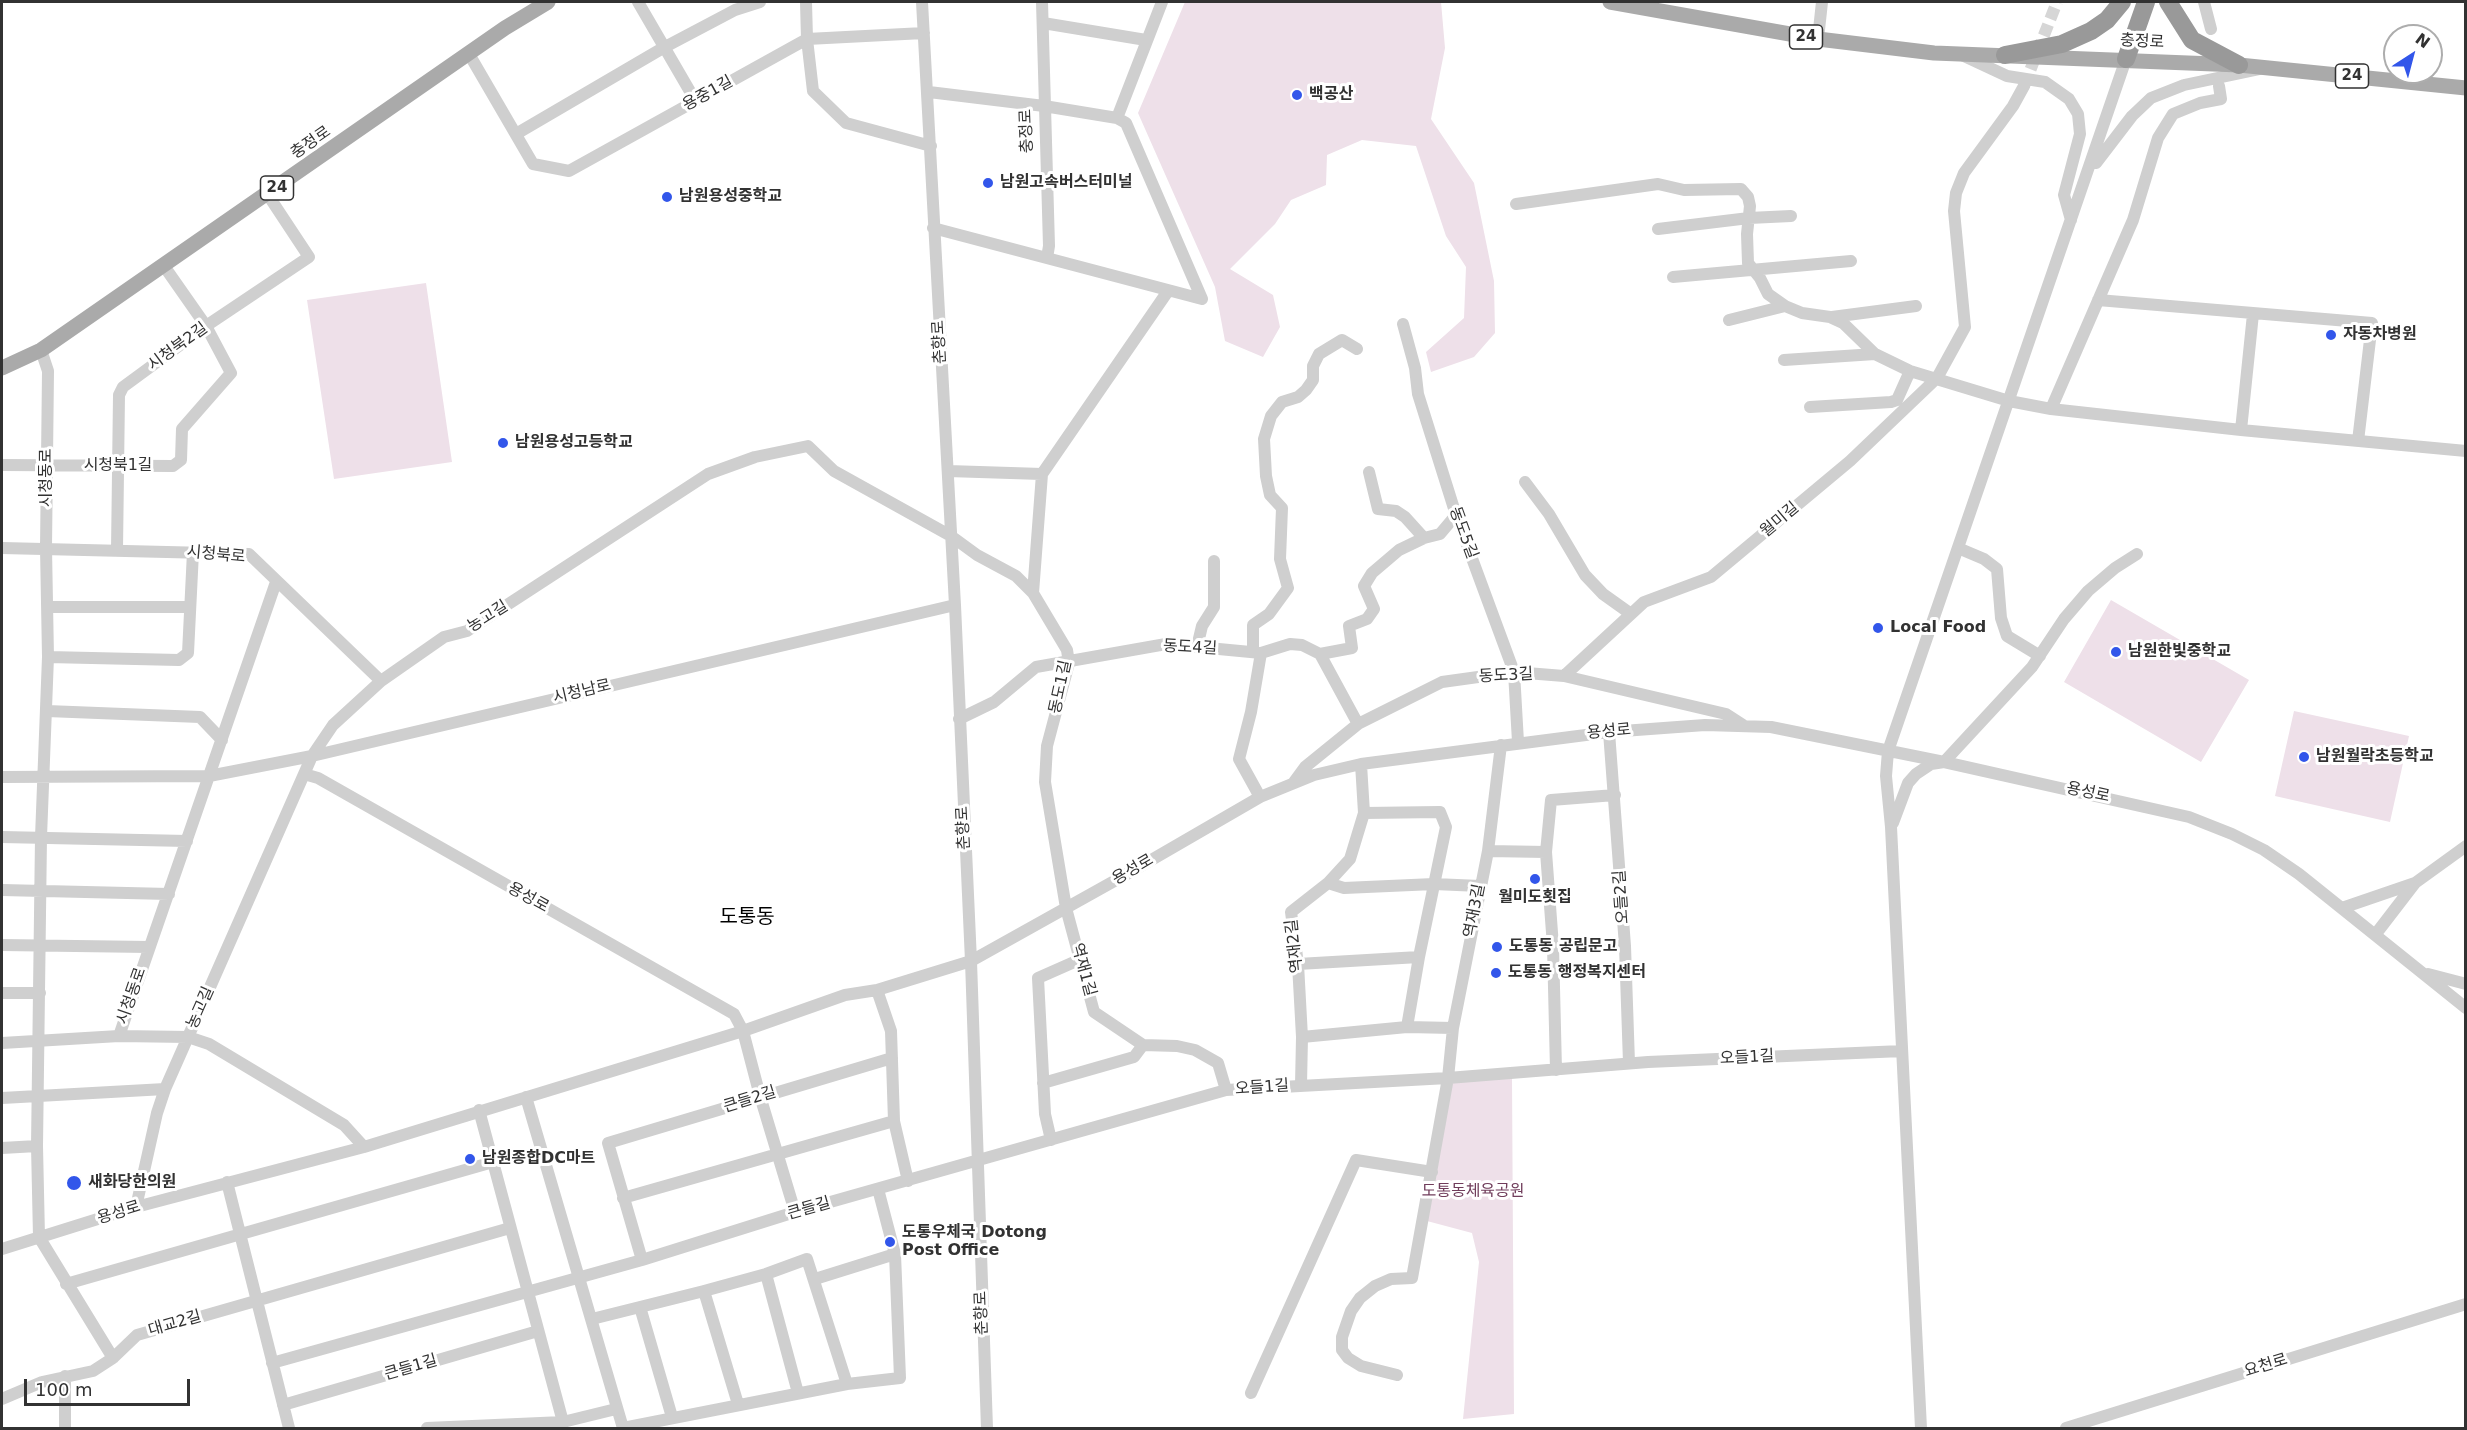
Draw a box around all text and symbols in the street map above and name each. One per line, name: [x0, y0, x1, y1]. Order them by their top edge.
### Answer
north arrow: [2383, 24, 2443, 84]
road number: 24: [1790, 25, 1822, 49]
text: N: [2412, 29, 2434, 52]
street label: 충정로: [2119, 31, 2165, 53]
road number: 24: [2336, 64, 2368, 88]
street label: 용중1길: [680, 72, 736, 116]
place label: 백공산: [1309, 85, 1353, 105]
marker: 백공산: [1290, 88, 1304, 102]
street label: 충정로: [1017, 109, 1037, 153]
street label: 충정로: [287, 122, 335, 164]
place label: 남원고속버스터미널: [1000, 173, 1132, 193]
road number: 24: [260, 176, 294, 200]
marker: 남원고속버스터미널: [981, 176, 995, 190]
place label: 남원용성중학교: [679, 187, 782, 207]
marker: 남원용성중학교: [660, 190, 674, 204]
street label: 시청북2길: [144, 319, 212, 375]
street label: 춘향로: [929, 319, 951, 365]
place label: 자동차병원: [2343, 325, 2417, 345]
marker: 자동차병원: [2324, 328, 2338, 342]
place label: 남원용성고등학교: [515, 433, 633, 453]
marker: 남원용성고등학교: [496, 436, 510, 450]
street label: 시청동로: [37, 449, 57, 507]
street label: 시청북1길: [83, 456, 153, 476]
street label: 월미길: [1757, 498, 1803, 542]
street label: 동도5길: [1445, 504, 1481, 562]
street label: 시청북로: [186, 543, 246, 567]
street label: 농고길: [464, 597, 512, 637]
place label: Local Food: [1890, 618, 1986, 638]
marker: Local Food: [1871, 621, 1885, 635]
street label: 동도4길: [1162, 637, 1218, 659]
place label: 남원한빛중학교: [2128, 642, 2231, 662]
marker: 남원한빛중학교: [2109, 645, 2123, 659]
street label: 동도1길: [1046, 658, 1076, 716]
street label: 동도3길: [1478, 665, 1534, 687]
street label: 시청남로: [551, 676, 613, 708]
street label: 용성로: [1586, 721, 1632, 743]
place label: 남원월락초등학교: [2316, 747, 2434, 767]
marker: 남원월락초등학교: [2297, 750, 2311, 764]
street label: 용성로: [2064, 779, 2112, 807]
street label: 춘향로: [953, 805, 975, 851]
street label: 용성로: [1109, 851, 1157, 889]
street label: 오들2길: [1611, 869, 1633, 925]
marker: 월미도횟집: [1528, 872, 1542, 886]
street label: 용성로: [504, 879, 552, 917]
street label: 역재3길: [1460, 882, 1490, 940]
place label: 월미도횟집: [1498, 888, 1572, 908]
district label: 도통동: [719, 906, 775, 930]
street label: 역재2길: [1283, 918, 1307, 974]
place label: 도통동 공립문고: [1509, 937, 1618, 957]
marker: 도통동 공립문고: [1490, 940, 1504, 954]
street label: 역재1길: [1067, 941, 1099, 999]
place label: 도통동 행정복지센터: [1508, 963, 1646, 983]
street label: 시청동로: [113, 965, 151, 1027]
marker: 도통동 행정복지센터: [1489, 966, 1503, 980]
street label: 농고길: [183, 984, 219, 1032]
street label: 오들1길: [1719, 1047, 1775, 1069]
street label: 오들1길: [1234, 1077, 1290, 1099]
street label: 큰들2길: [721, 1083, 779, 1117]
place label: 남원종합DC마트: [482, 1149, 595, 1169]
marker: 남원종합DC마트: [463, 1152, 477, 1166]
place label: 새화당한의원: [88, 1173, 176, 1193]
marker: 새화당한의원: [65, 1174, 83, 1192]
park label: 도통동체육공원: [1421, 1182, 1525, 1202]
street label: 큰들길: [785, 1194, 833, 1224]
street label: 용성로: [95, 1197, 143, 1229]
place label: 도통우체국 Dotong Post Office: [902, 1223, 1047, 1261]
marker: 도통우체국 Dotong Post Office: [883, 1235, 897, 1249]
street label: 춘향로: [972, 1291, 992, 1335]
street label: 대교2길: [146, 1307, 204, 1341]
street label: 요천로: [2242, 1350, 2290, 1382]
street label: 큰들1길: [382, 1351, 440, 1385]
scale bar: [27, 1367, 194, 1405]
text: 100 m: [35, 1379, 93, 1400]

